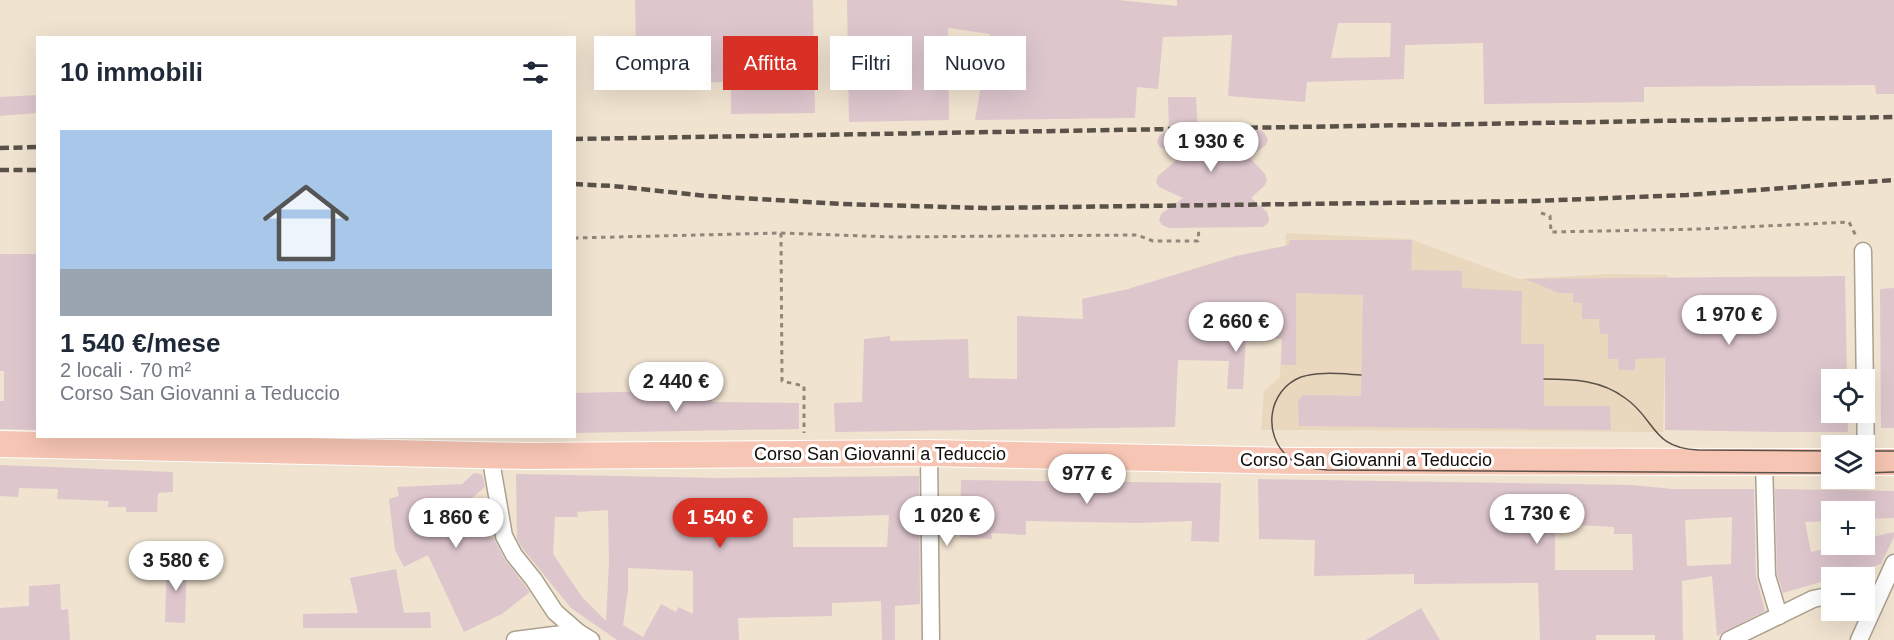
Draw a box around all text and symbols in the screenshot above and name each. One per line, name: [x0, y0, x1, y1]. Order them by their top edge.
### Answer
chip: Compra: [594, 36, 711, 90]
chip: Affitta: [723, 36, 818, 90]
chip: Filtri: [830, 36, 912, 90]
chip: Nuovo: [924, 36, 1026, 90]
icon: filters: [519, 56, 552, 89]
text: 10 immobili: [60, 57, 203, 87]
pin: 1 930 €: [1156, 122, 1266, 173]
text: 1 930 €: [1178, 130, 1244, 152]
icon: home: [252, 169, 360, 277]
pin: 1 970 €: [1674, 295, 1784, 346]
pin: 2 660 €: [1181, 302, 1291, 353]
text: 1 970 €: [1696, 303, 1762, 325]
text: 2 660 €: [1203, 310, 1269, 332]
text: 1 540 €/mese: [60, 328, 220, 358]
text: 2 locali · 70 m²: [60, 359, 191, 381]
pin: 2 440 €: [621, 362, 731, 413]
map controls: [1821, 369, 1875, 621]
button: locate: [1821, 369, 1875, 423]
text: 2 440 €: [643, 370, 709, 392]
text: Corso San Giovanni a Teduccio: [60, 382, 340, 404]
button: layers: [1821, 435, 1875, 489]
street label: Corso San Giovanni a Teduccio: [754, 444, 1006, 464]
street label: Corso San Giovanni a Teduccio: [1240, 450, 1492, 470]
pin: 977 €: [1045, 454, 1129, 505]
text: 977 €: [1062, 462, 1112, 484]
pin: 1 730 €: [1482, 494, 1592, 545]
pin: 1 020 €: [892, 496, 1002, 547]
pin: 1 860 €: [401, 498, 511, 549]
pin: 1 540 €: [665, 498, 775, 549]
button: +: [1821, 501, 1875, 555]
text: 1 730 €: [1504, 502, 1570, 524]
text: 1 020 €: [914, 504, 980, 526]
text: 1 860 €: [423, 506, 489, 528]
text: 1 540 €: [687, 506, 753, 528]
pin: 3 580 €: [121, 541, 231, 592]
text: 3 580 €: [143, 549, 209, 571]
button: −: [1821, 567, 1875, 621]

